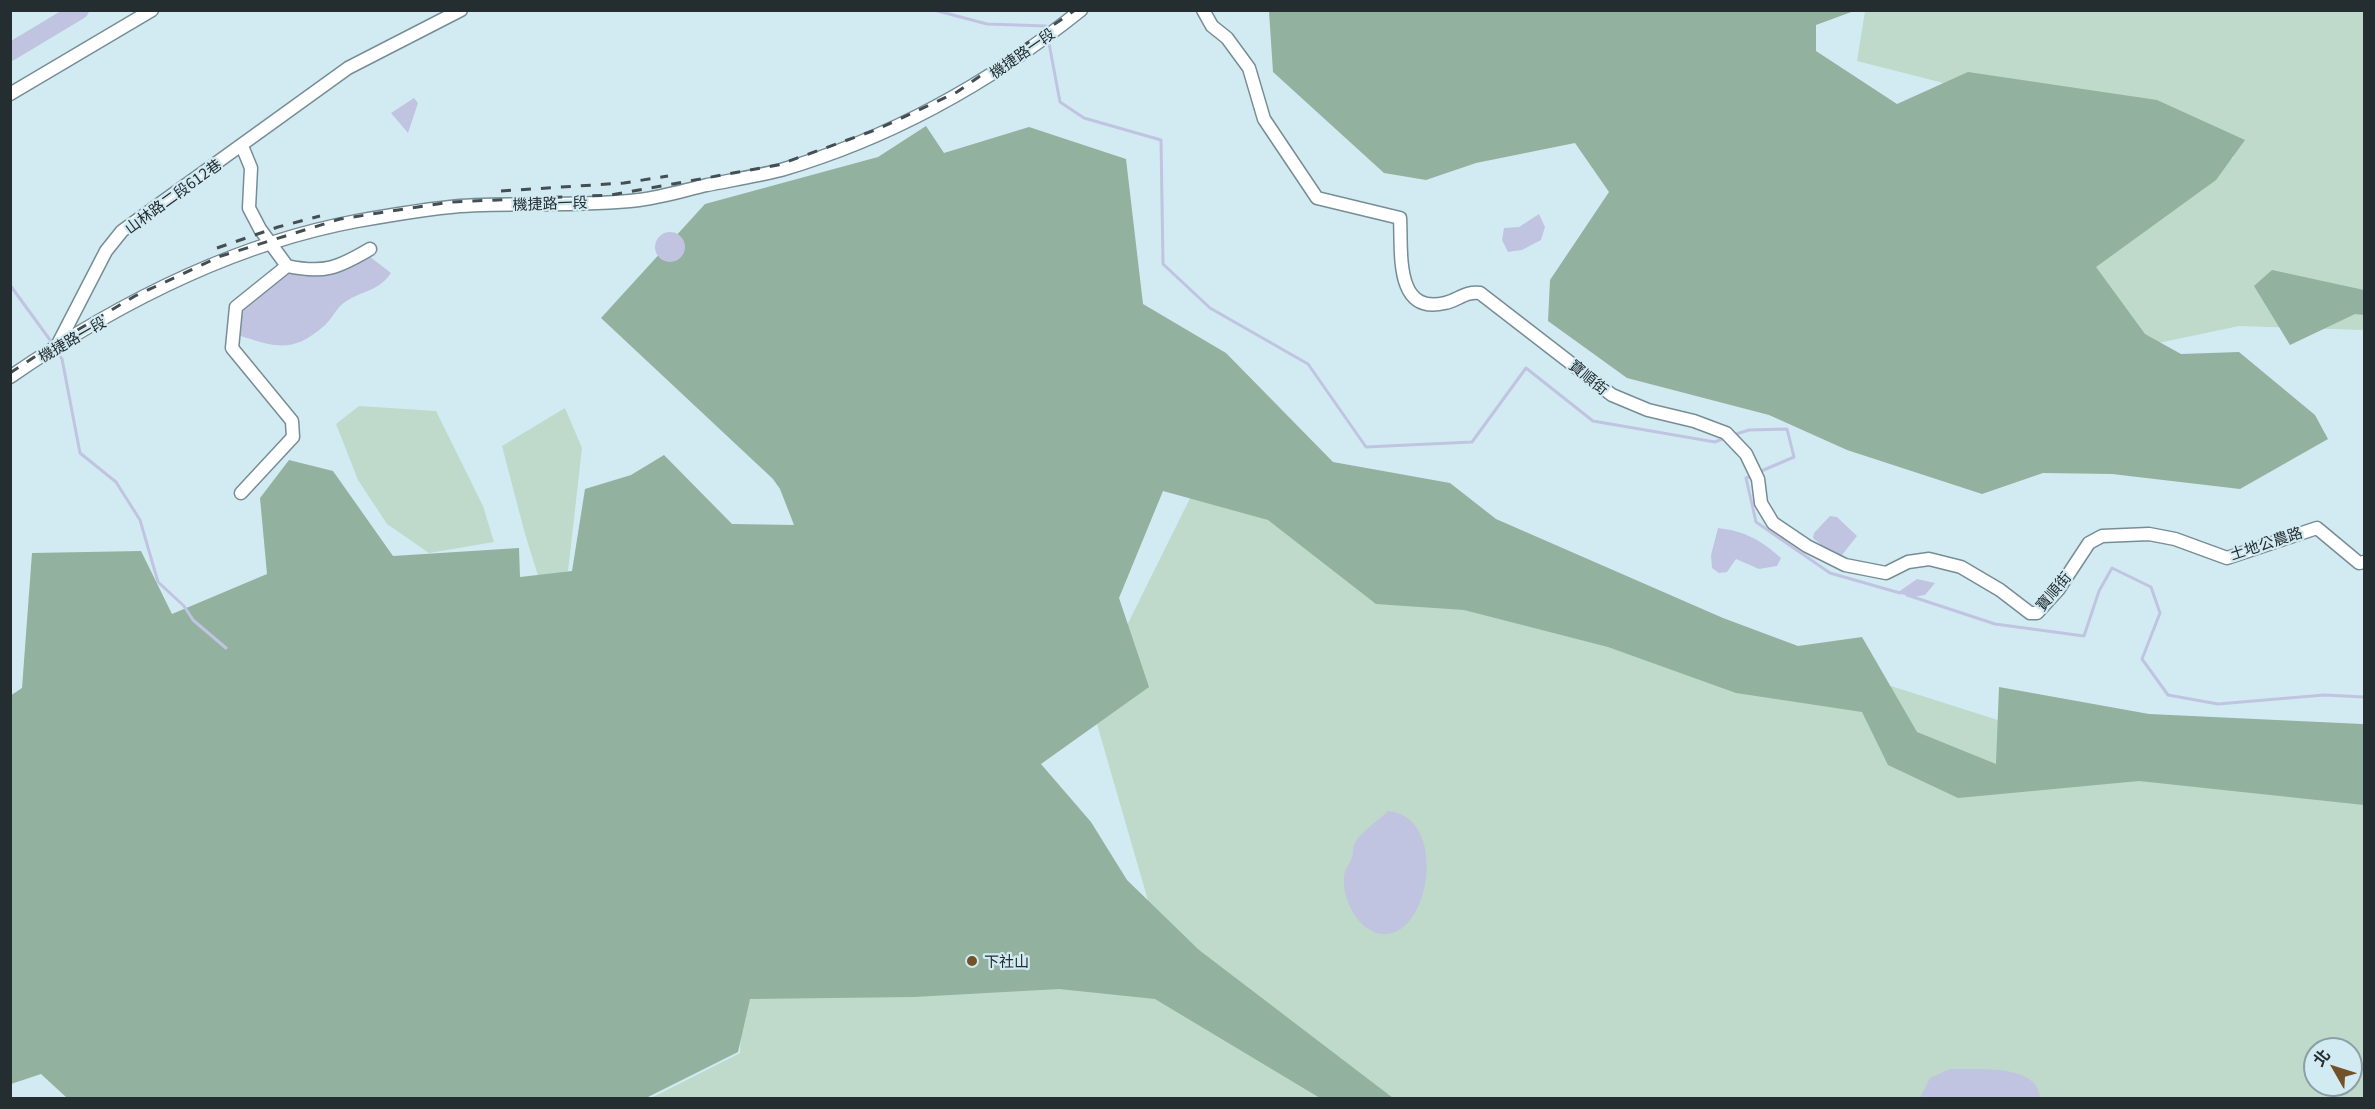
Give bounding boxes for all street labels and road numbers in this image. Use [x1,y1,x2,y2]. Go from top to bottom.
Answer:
street label: 機捷路一段 [986,24,1058,82]
street label: 山林路二段612巷 [121,155,225,237]
street label: 機捷路一段 [512,193,588,213]
street label: 機捷路一段 [35,312,109,366]
street label: 寶順街 [1566,356,1612,398]
street label: 土地公農路 [2228,523,2304,563]
street label: 寶順街 [2032,568,2074,614]

